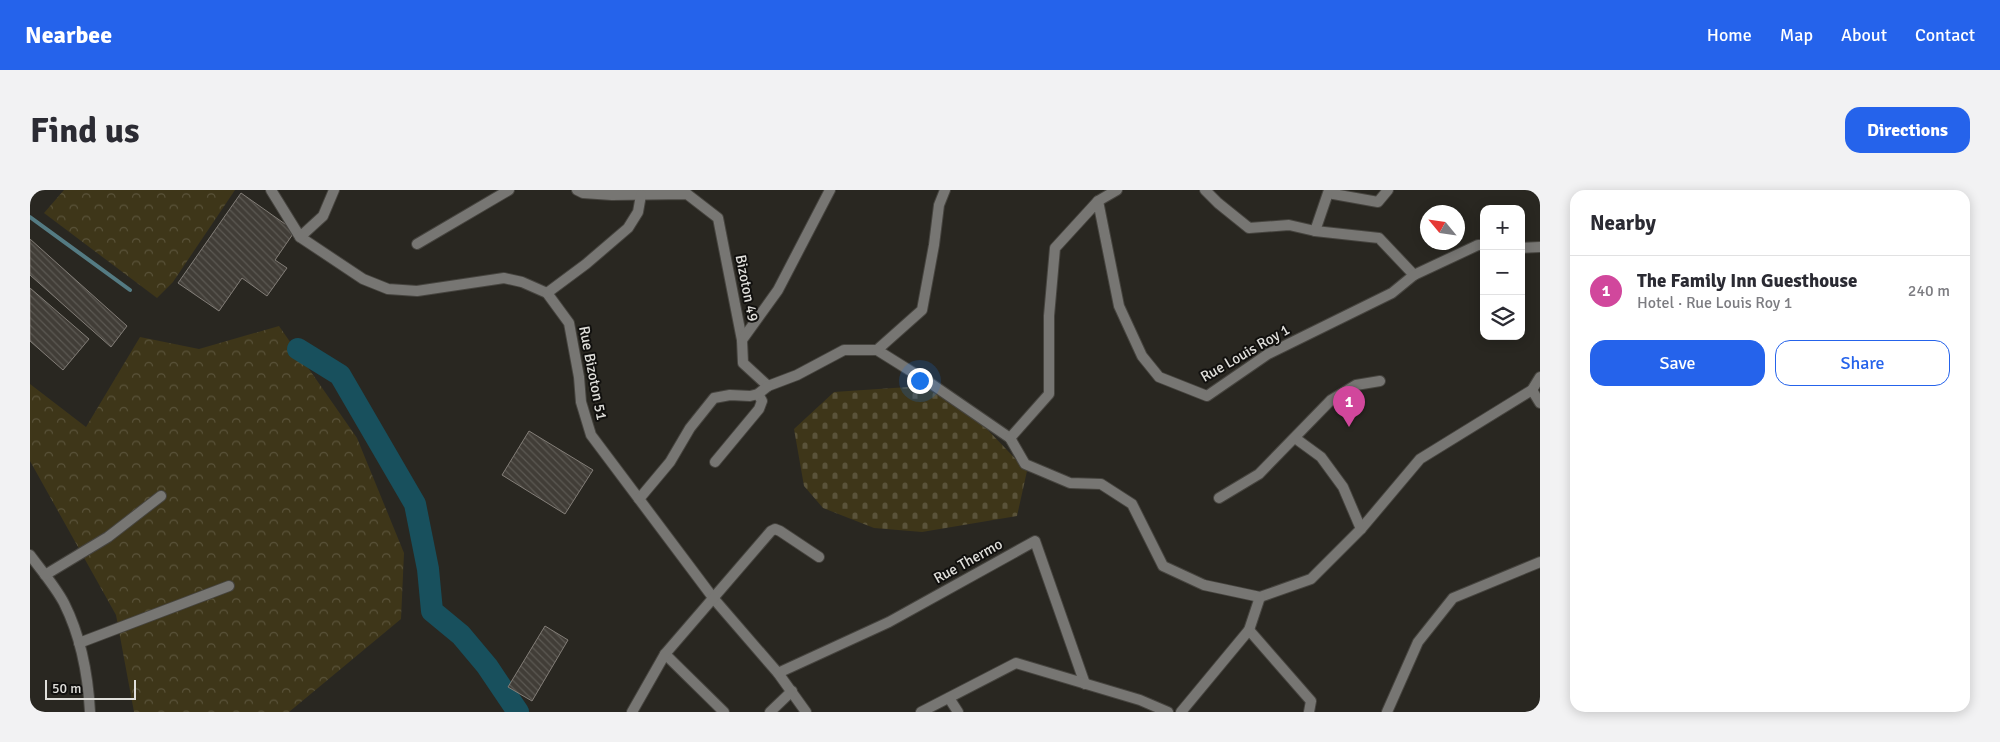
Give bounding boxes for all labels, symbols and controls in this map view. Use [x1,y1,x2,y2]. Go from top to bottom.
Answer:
text: Nearbee [25,20,112,50]
text: Home [1707,24,1752,46]
text: Map [1780,24,1813,46]
text: About [1841,24,1887,46]
text: Contact [1915,24,1975,46]
button: Directions [1845,107,1970,153]
text: Find us [30,109,140,152]
north arrow [1420,205,1465,250]
map controls [1480,205,1525,340]
button: + [1480,205,1525,250]
text: Nearby [1590,210,1656,236]
button: − [1480,250,1525,295]
street label: Bizoton 49 [732,253,762,323]
text: The Family Inn Guesthouse [1637,269,1857,293]
text: 1 [1602,281,1610,301]
text: 240 m [1908,281,1950,301]
text: Hotel · Rue Louis Roy 1 [1637,293,1792,313]
button: layers [1480,295,1525,340]
street label: Rue Louis Roy 1 [1197,320,1293,386]
street label: Rue Bizoton 51 [575,324,611,422]
button: Save [1590,340,1765,386]
button: Share [1775,340,1950,386]
your location [907,368,933,394]
pin: 1 [1333,386,1365,427]
street label: Rue Thermo [930,535,1006,587]
scale bar [45,677,136,700]
text: 50 m [52,680,81,697]

